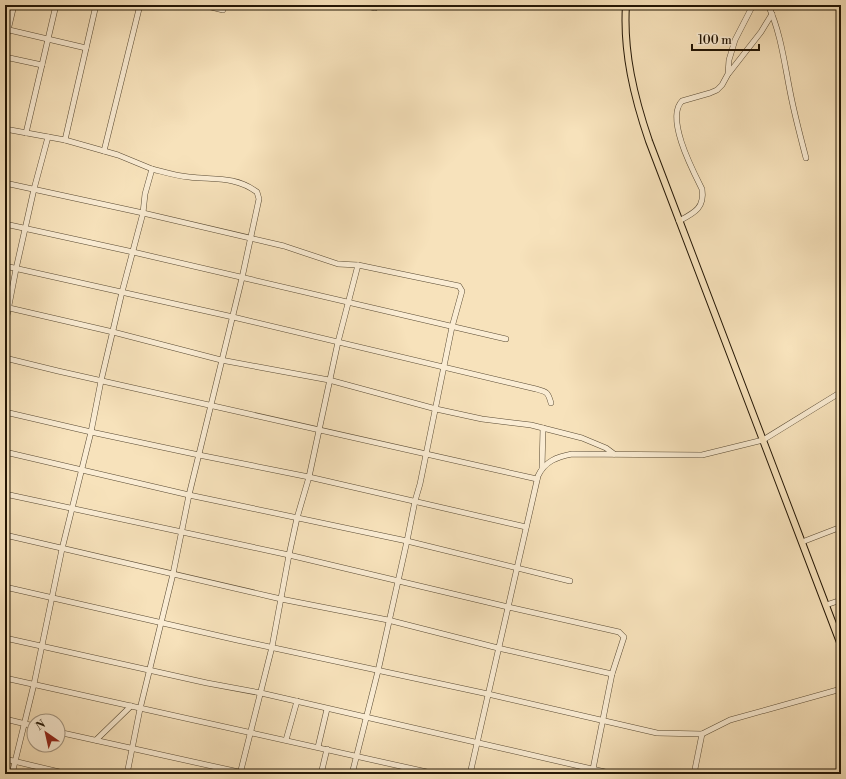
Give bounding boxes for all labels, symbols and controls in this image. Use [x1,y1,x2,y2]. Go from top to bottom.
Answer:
scale bar [692,26,759,52]
text: 100 m [698,33,732,48]
north arrow [26,713,66,753]
text: N [33,717,49,734]

